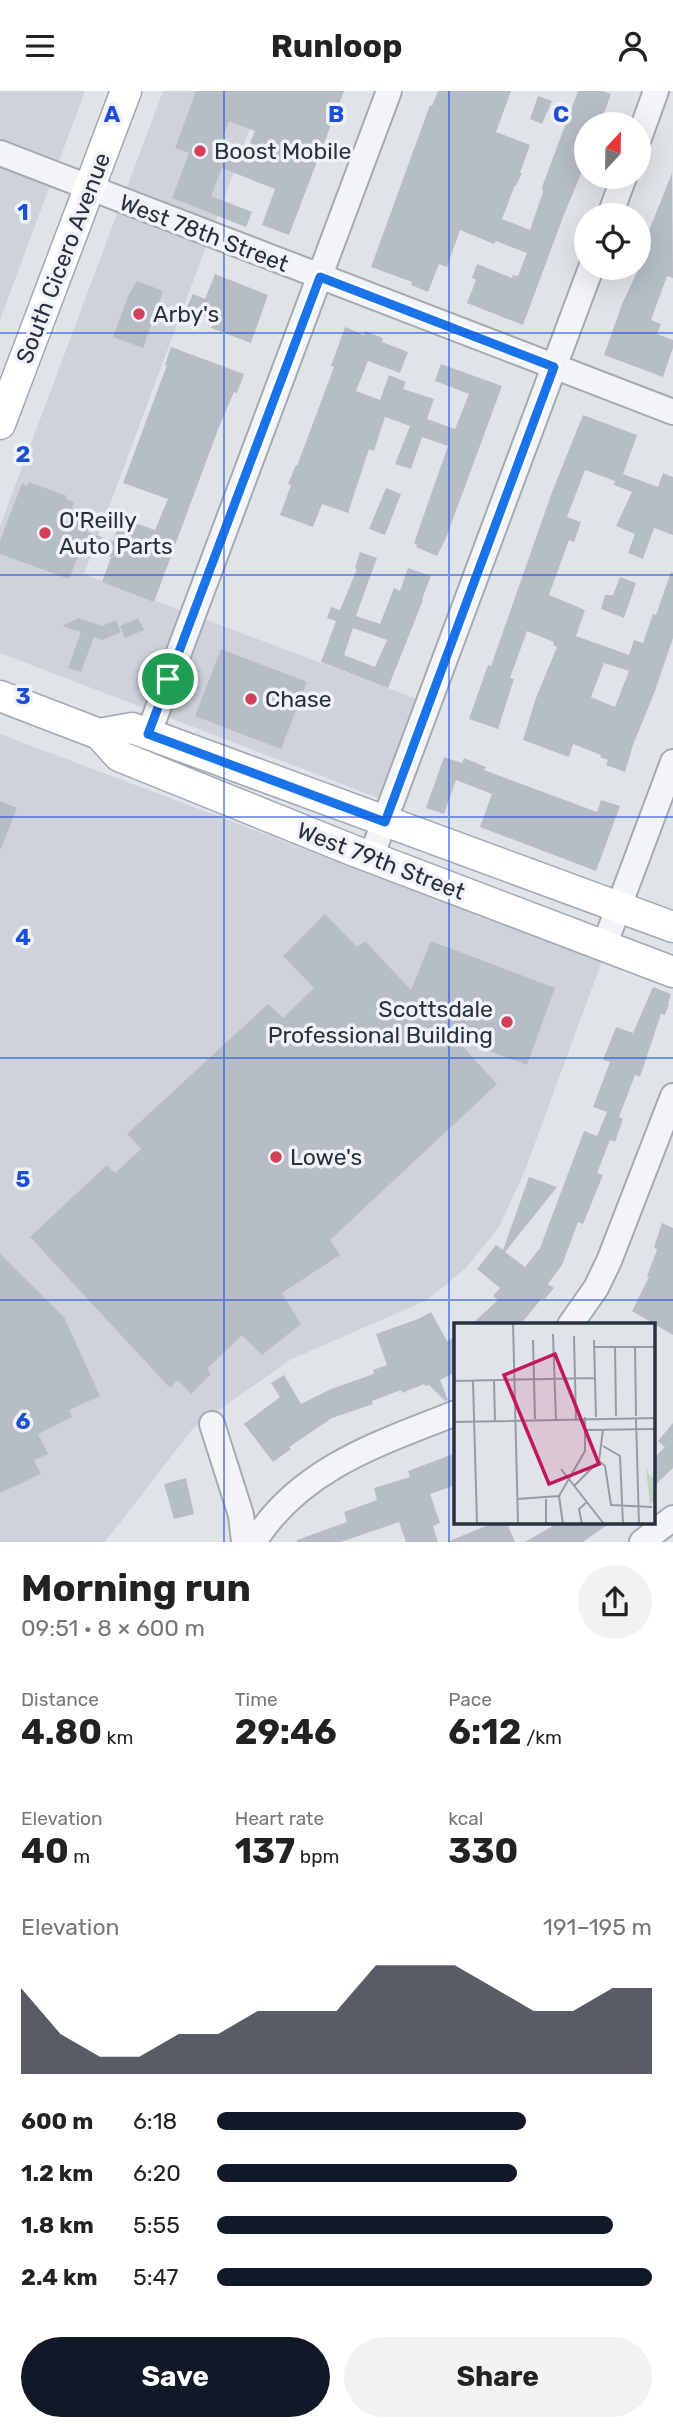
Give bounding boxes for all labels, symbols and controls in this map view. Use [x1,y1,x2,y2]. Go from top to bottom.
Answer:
icon: menu [21,27,59,65]
text: Runloop [271,27,402,65]
icon: person [614,27,652,65]
text: A [104,100,121,128]
text: B [328,100,344,128]
text: C [553,100,569,128]
north arrow [574,112,651,189]
map controls [574,112,651,280]
place label: Boost Mobile [214,137,351,165]
marker: Boost Mobile [192,143,208,159]
street label: South Cicero Avenue [10,149,116,367]
street label: West 78th Street [116,188,292,278]
text: 1 [17,198,29,226]
button: locate [574,203,651,280]
place label: Arby's [153,300,219,328]
marker: Arby's [131,306,147,322]
text: 2 [16,440,30,468]
place label: O'Reilly Auto Parts [59,506,173,560]
marker: O'Reilly Auto Parts [37,525,53,541]
pin [138,649,198,709]
icon: arrive [149,660,187,698]
text: 3 [15,682,31,710]
place label: Chase [265,685,332,713]
marker: Chase [243,691,259,707]
street label: West 79th Street [293,816,469,906]
text: 4 [15,923,31,951]
place label: Scottsdale Professional Building [268,995,493,1049]
marker: Scottsdale Professional Building [499,1014,515,1030]
place label: Lowe's [290,1143,362,1171]
marker: Lowe's [268,1149,284,1165]
text: 5 [16,1165,31,1193]
inset map [454,1323,656,1525]
text: 6 [16,1407,31,1435]
text: Morning run [21,1565,251,1611]
button: share [578,1565,652,1639]
text: 09:51 · 8 × 600 m [21,1614,205,1642]
text: Distance [21,1688,99,1711]
text: Time [235,1688,278,1711]
text: Pace [448,1688,492,1711]
text: 4.80 [21,1711,102,1753]
text: 29:46 [235,1711,337,1753]
text: 6:12 [448,1711,521,1753]
text: km [102,1726,133,1749]
text: /km [521,1726,562,1749]
text: Elevation [21,1807,102,1830]
text: Heart rate [235,1807,324,1830]
text: kcal [448,1807,483,1830]
text: 40 [21,1830,69,1872]
text: 137 [235,1830,295,1872]
text: 330 [448,1830,518,1872]
text: m [69,1845,90,1868]
text: bpm [295,1845,339,1868]
text: Elevation [21,1913,120,1941]
text: 191–195 m [543,1913,652,1941]
text: 600 m [21,2107,93,2135]
text: 6:18 [133,2107,177,2135]
text: 1.2 km [21,2159,93,2187]
text: 6:20 [133,2159,181,2187]
text: 1.8 km [21,2211,94,2239]
text: 5:55 [133,2211,180,2239]
text: 2.4 km [21,2263,97,2291]
text: 5:47 [133,2263,178,2291]
button: Save [21,2337,330,2417]
button: Share [344,2337,652,2417]

